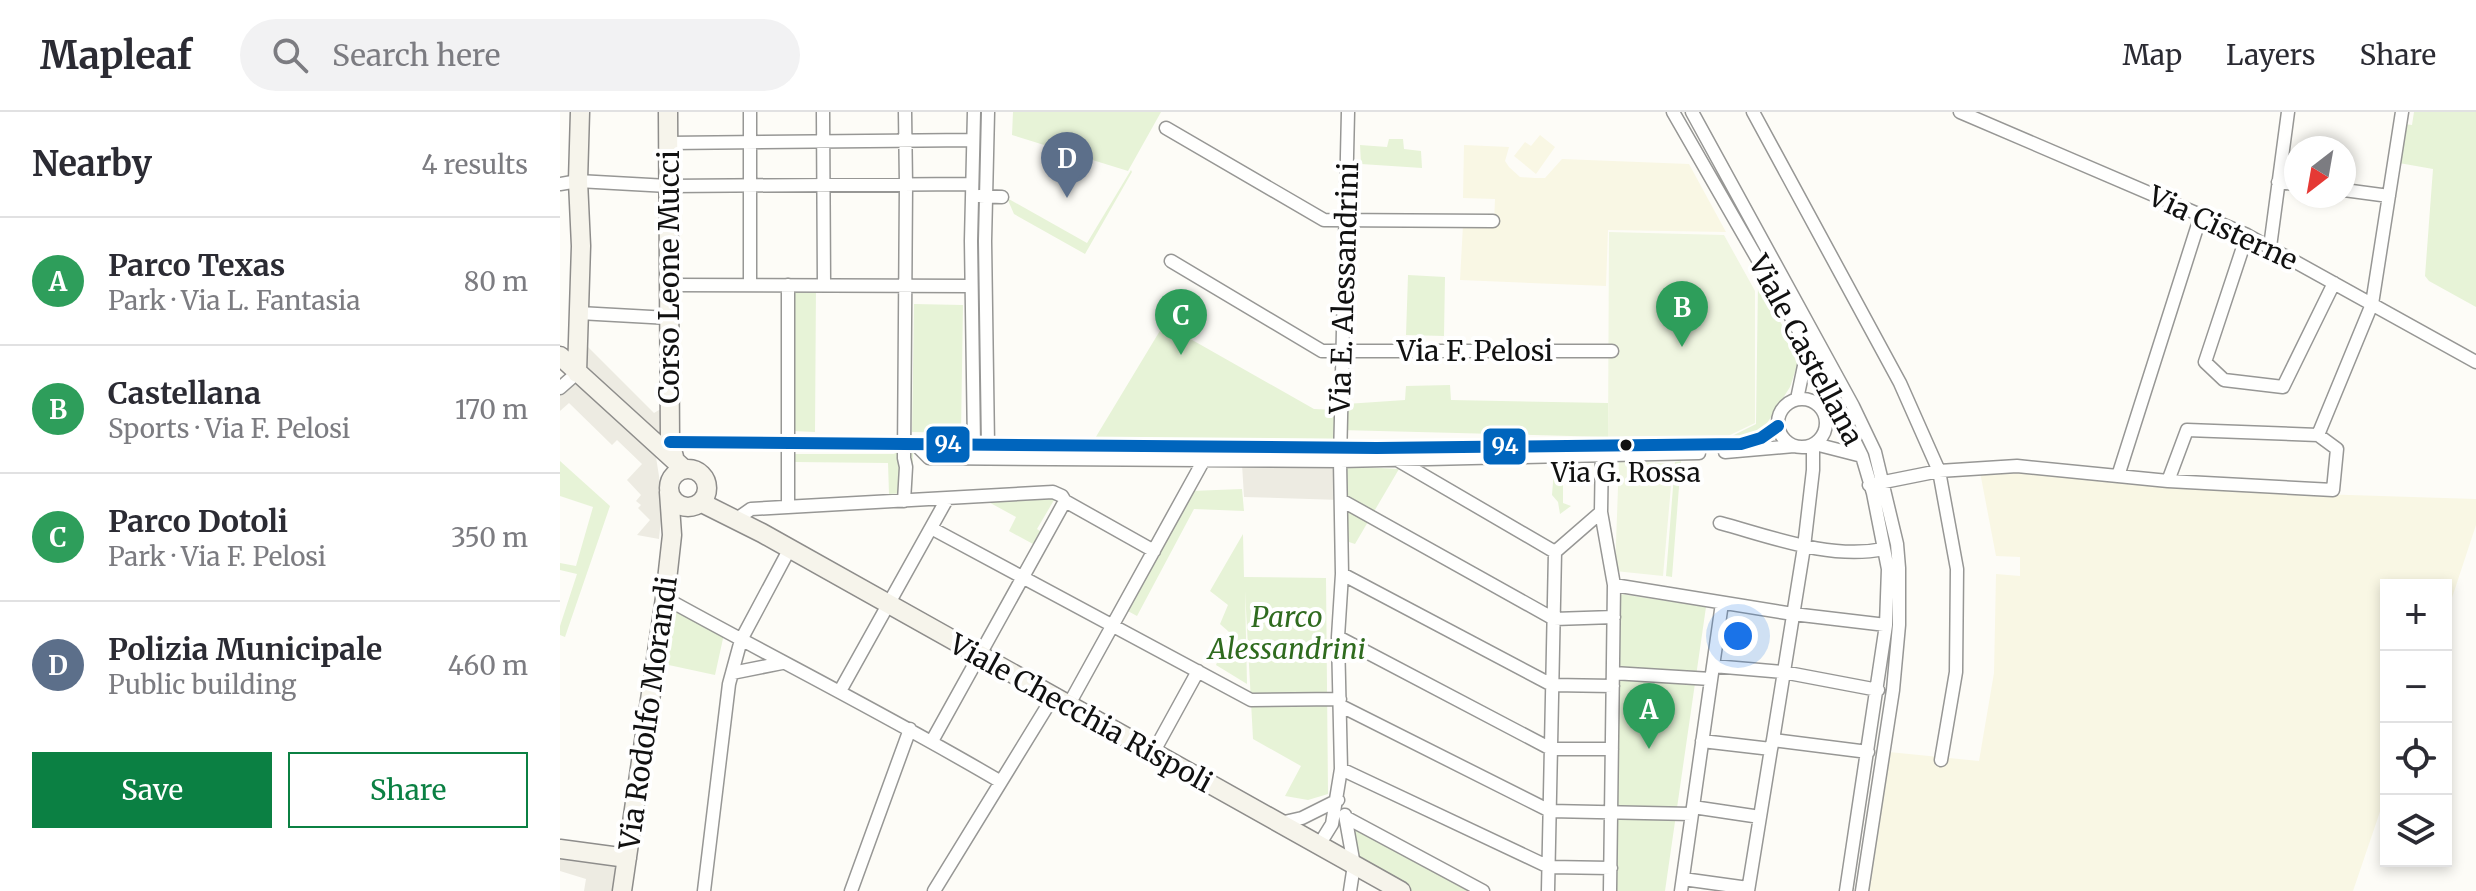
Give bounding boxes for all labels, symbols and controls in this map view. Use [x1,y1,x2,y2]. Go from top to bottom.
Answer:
search box [240,19,800,91]
text: Mapleaf [40,32,192,79]
icon: search [268,33,312,77]
text: Search here [332,36,500,74]
text: Map [2122,37,2182,73]
text: Layers [2226,37,2315,73]
text: Share [2359,37,2436,73]
pin: D [1041,132,1093,198]
north arrow [2284,136,2356,208]
text: Nearby [32,143,152,185]
text: 4 results [421,148,528,181]
street label: Corso Leone Mucci [651,150,687,404]
street label: Via E. Alessandrini [1322,161,1366,416]
street label: Via Cisterne [2142,177,2303,278]
text: Parco Texas [108,246,285,284]
street label: Viale Castellana [1740,248,1871,452]
text: A [49,265,67,298]
text: 80 m [464,265,528,298]
pin: B [1656,281,1708,347]
text: Park · Via L. Fantasia [108,284,360,317]
pin: C [1155,289,1207,355]
street label: Via F. Pelosi [1396,333,1553,369]
text: Castellana [108,374,261,412]
text: B [49,393,67,426]
text: 170 m [455,393,528,426]
text: Sports · Via F. Pelosi [108,412,350,445]
line badge: 94 [925,425,971,464]
line badge: 94 [1482,427,1527,466]
text: 94 [935,430,961,458]
text: 94 [1492,432,1518,460]
marker: Via G. Rossa [1618,437,1634,453]
place label: Via G. Rossa [1550,456,1701,489]
text: Parco Dotoli [108,502,288,540]
text: C [49,521,67,554]
text: 350 m [451,521,528,554]
text: Park · Via F. Pelosi [108,540,326,573]
street label: Via Rodolfo Morandi [611,574,685,853]
map controls [2380,579,2452,867]
button: + [2380,579,2452,651]
park label: Parco Alessandrini [1206,599,1366,667]
your location [1718,616,1758,656]
street label: Viale Checchia Rispoli [942,625,1219,800]
text: Polizia Municipale [108,630,382,668]
text: D [48,649,68,682]
text: 460 m [448,649,528,682]
button: − [2380,651,2452,723]
text: Public building [108,668,297,701]
pin: A [1623,683,1675,749]
button: locate [2380,723,2452,795]
button: Save [32,752,272,828]
button: Share [288,752,528,828]
button: layers [2380,795,2452,867]

